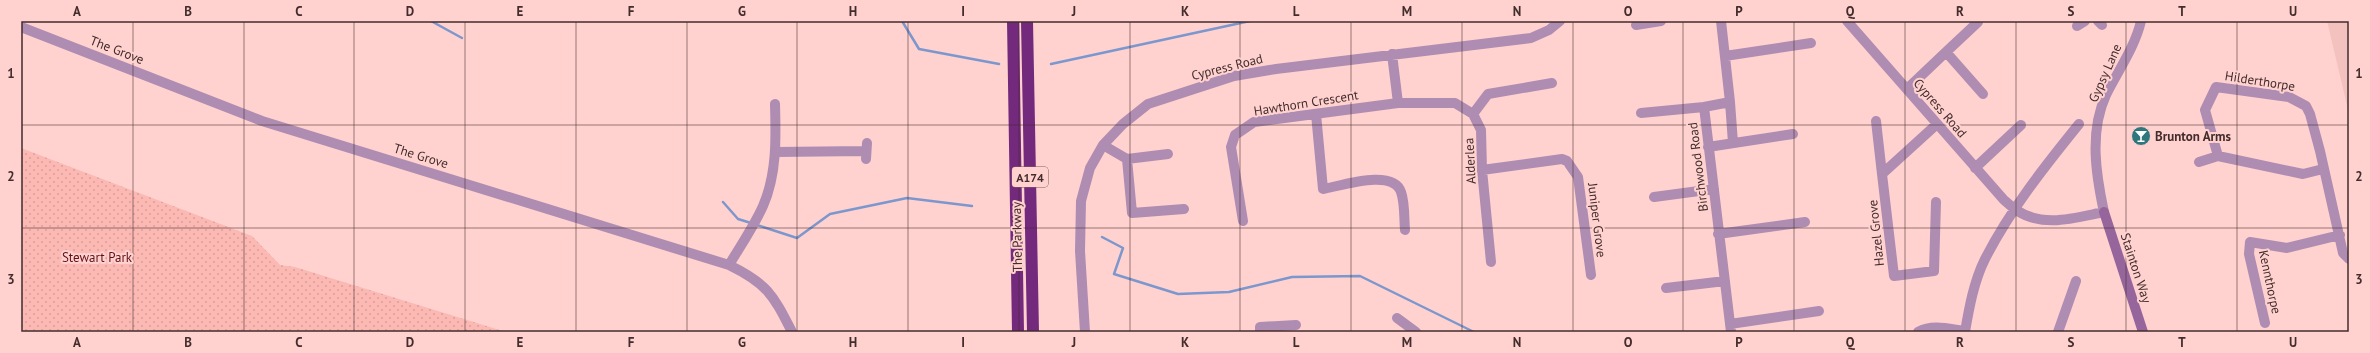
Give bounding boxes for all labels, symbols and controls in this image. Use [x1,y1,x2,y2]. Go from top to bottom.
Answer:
text: A [73,3,81,20]
text: B [184,3,192,20]
text: C [295,3,303,20]
text: D [406,3,414,20]
text: E [517,3,524,20]
text: F [628,3,635,20]
text: G [738,3,746,20]
text: H [849,3,857,20]
text: I [961,3,965,20]
text: J [1071,3,1076,20]
text: K [1181,3,1189,20]
text: L [1293,3,1300,20]
text: M [1402,3,1412,20]
text: N [1513,3,1521,20]
text: O [1624,3,1633,20]
text: P [1735,3,1743,20]
text: Q [1846,3,1856,20]
text: R [1956,3,1964,20]
text: S [2068,3,2075,20]
text: T [2178,3,2186,20]
text: U [2289,3,2297,20]
street label: The Grove [88,32,146,68]
street label: Gypsy Lane [2085,41,2125,105]
street label: Cypress Road [1190,50,1264,84]
text: 1 [7,65,15,82]
text: 1 [2355,65,2363,82]
street label: Hilderthorpe [2224,67,2296,95]
street label: Cypress Road [1910,75,1970,141]
street label: Hawthorn Crescent [1253,86,1360,120]
street label: Birchwood Road [1684,121,1712,213]
bar icon: Brunton Arms [2130,125,2152,147]
place label: Brunton Arms [2155,128,2232,145]
street label: Alderlea [1460,137,1480,185]
street label: The Grove [392,140,450,172]
road number: A174 [1012,167,1048,187]
text: 2 [7,168,15,185]
text: 2 [2355,168,2363,185]
street label: Juniper Grove [1584,181,1610,258]
street label: Hazel Grove [1864,199,1888,267]
street label: The Parkway [1008,202,1026,272]
street label: Stainton Way [2117,231,2155,305]
park label: Stewart Park [62,249,133,266]
street label: Kennthorpe [2255,249,2285,315]
text: 3 [7,271,15,288]
text: 3 [2355,271,2363,288]
text: A [73,334,81,351]
text: B [184,334,192,351]
text: C [295,334,303,351]
text: D [406,334,414,351]
text: E [517,334,524,351]
text: F [628,334,635,351]
text: G [738,334,746,351]
text: H [849,334,857,351]
text: I [961,334,965,351]
text: J [1071,334,1076,351]
text: K [1181,334,1189,351]
text: L [1293,334,1300,351]
text: M [1402,334,1412,351]
text: N [1513,334,1521,351]
text: O [1624,334,1633,351]
text: P [1735,334,1743,351]
text: Q [1846,334,1856,351]
text: R [1956,334,1964,351]
text: S [2068,334,2075,351]
text: T [2178,334,2186,351]
text: U [2289,334,2297,351]

